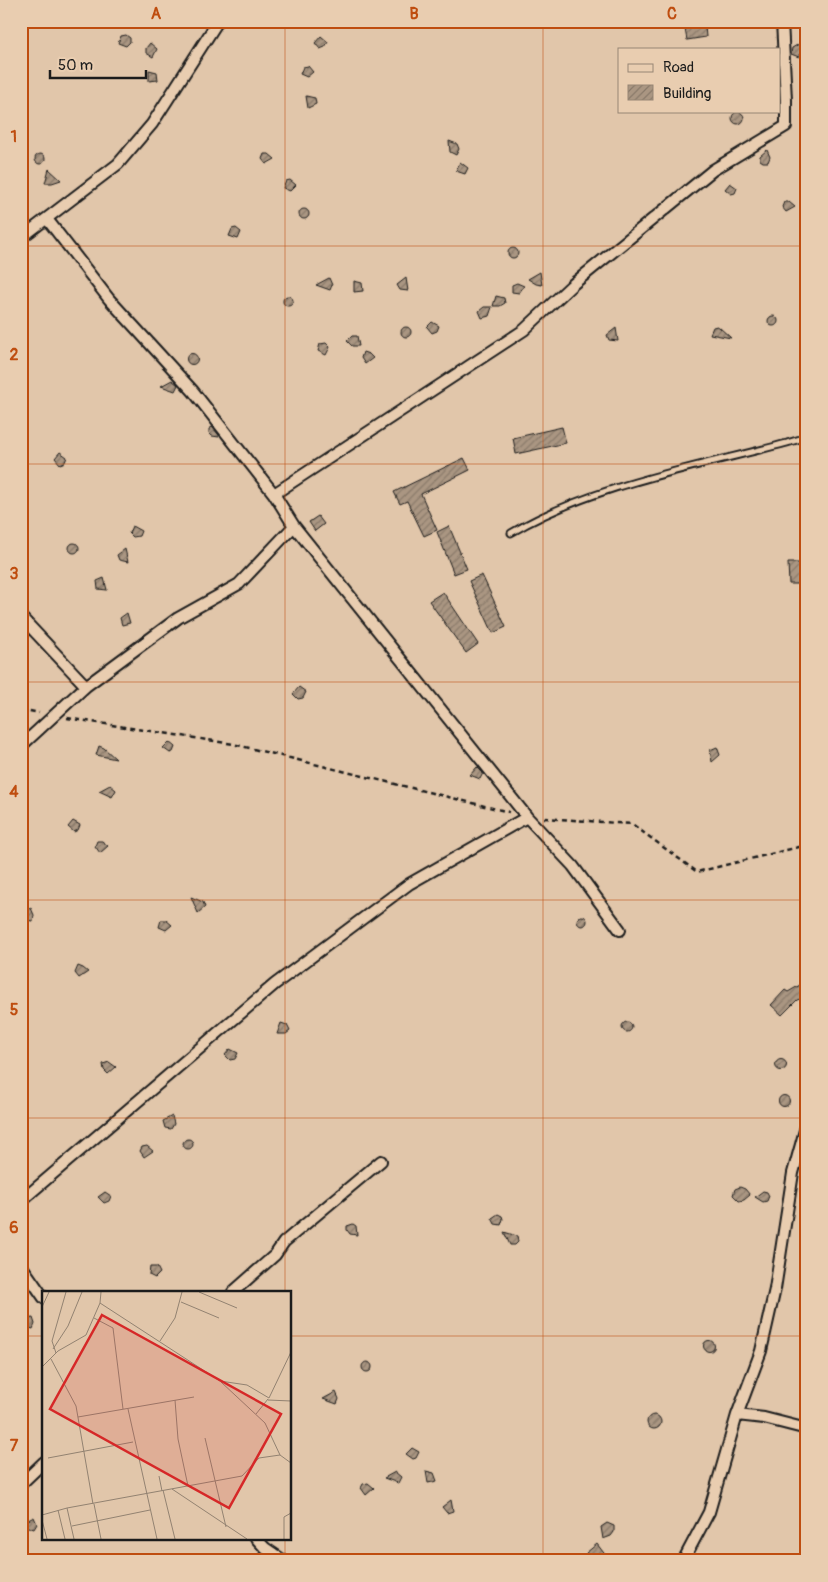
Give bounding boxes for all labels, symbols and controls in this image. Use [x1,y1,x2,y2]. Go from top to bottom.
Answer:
text: A [151,4,162,24]
text: B [409,4,419,24]
text: C [667,4,677,24]
scale bar [50,48,146,80]
legend [618,48,780,112]
text: 50 m [58,56,93,75]
text: Road [663,58,694,77]
text: Building [663,84,711,103]
text: 1 [11,127,17,147]
text: 2 [10,345,19,365]
text: 3 [10,564,19,584]
text: 4 [9,782,19,802]
text: 5 [10,1000,19,1020]
text: 6 [9,1218,19,1238]
inset map [42,1291,291,1540]
text: 7 [10,1436,19,1456]

